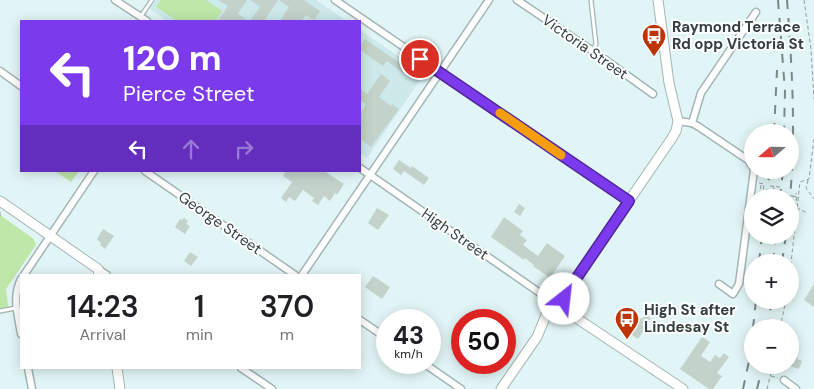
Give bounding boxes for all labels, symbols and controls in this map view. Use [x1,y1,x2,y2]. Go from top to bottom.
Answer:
street label: Victoria Street [538,10,632,84]
place label: Raymond Terrace Rd opp Victoria St [672,17,804,54]
bus stop icon: Raymond Terrace Rd opp Victoria St [641,23,667,57]
text: 120 m [123,35,222,81]
pin [399,38,441,80]
icon: left [40,40,105,105]
icon: arrive [406,45,434,73]
text: Pierce Street [123,79,255,108]
north arrow [744,124,799,179]
map controls [744,124,799,374]
icon: left [124,135,152,163]
icon: ahead [177,135,205,163]
icon: right [230,135,258,163]
street label: George Street [174,187,266,259]
button: layers [744,189,799,244]
street label: High Street [418,204,492,264]
button: + [744,254,799,309]
position arrow [537,272,589,324]
text: 14:23 [67,287,139,326]
text: 1 [194,287,204,326]
text: 370 [260,287,314,326]
place label: High St after Lindesay St [644,300,735,337]
bus stop icon: High St after Lindesay St [614,306,640,340]
speed limit sign: 50 [451,309,516,374]
text: 43 [393,319,424,352]
button: − [744,319,799,374]
text: Arrival [80,324,126,345]
text: min [186,324,213,345]
text: m [280,324,294,345]
text: km/h [394,346,423,362]

